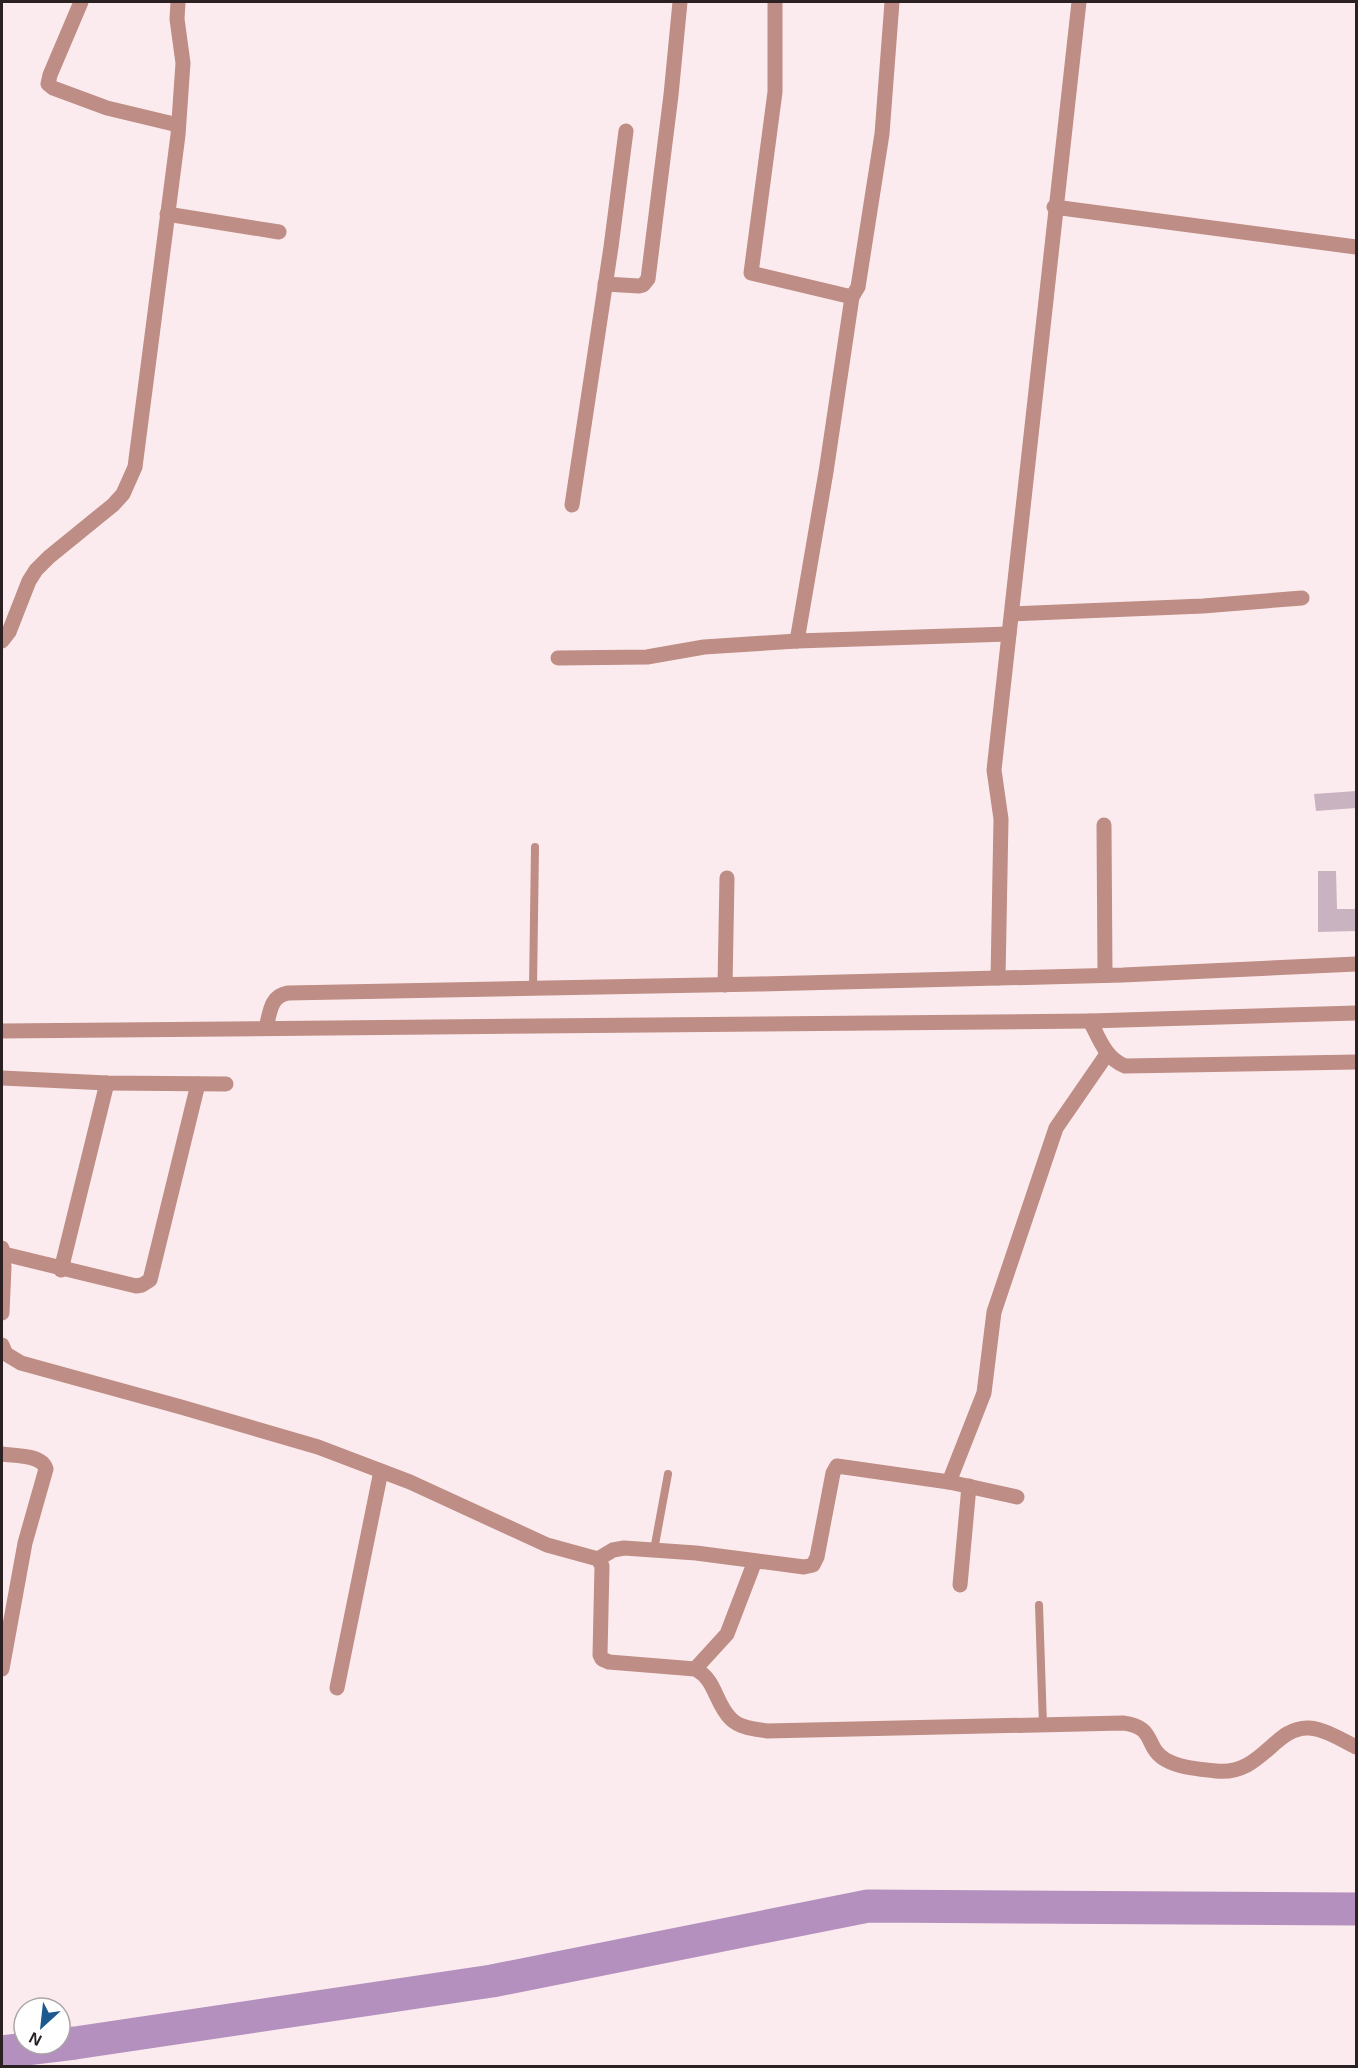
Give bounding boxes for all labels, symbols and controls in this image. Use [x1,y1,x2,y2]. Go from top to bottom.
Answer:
north arrow [12,1996,72,2056]
text: N [26,2029,44,2049]

